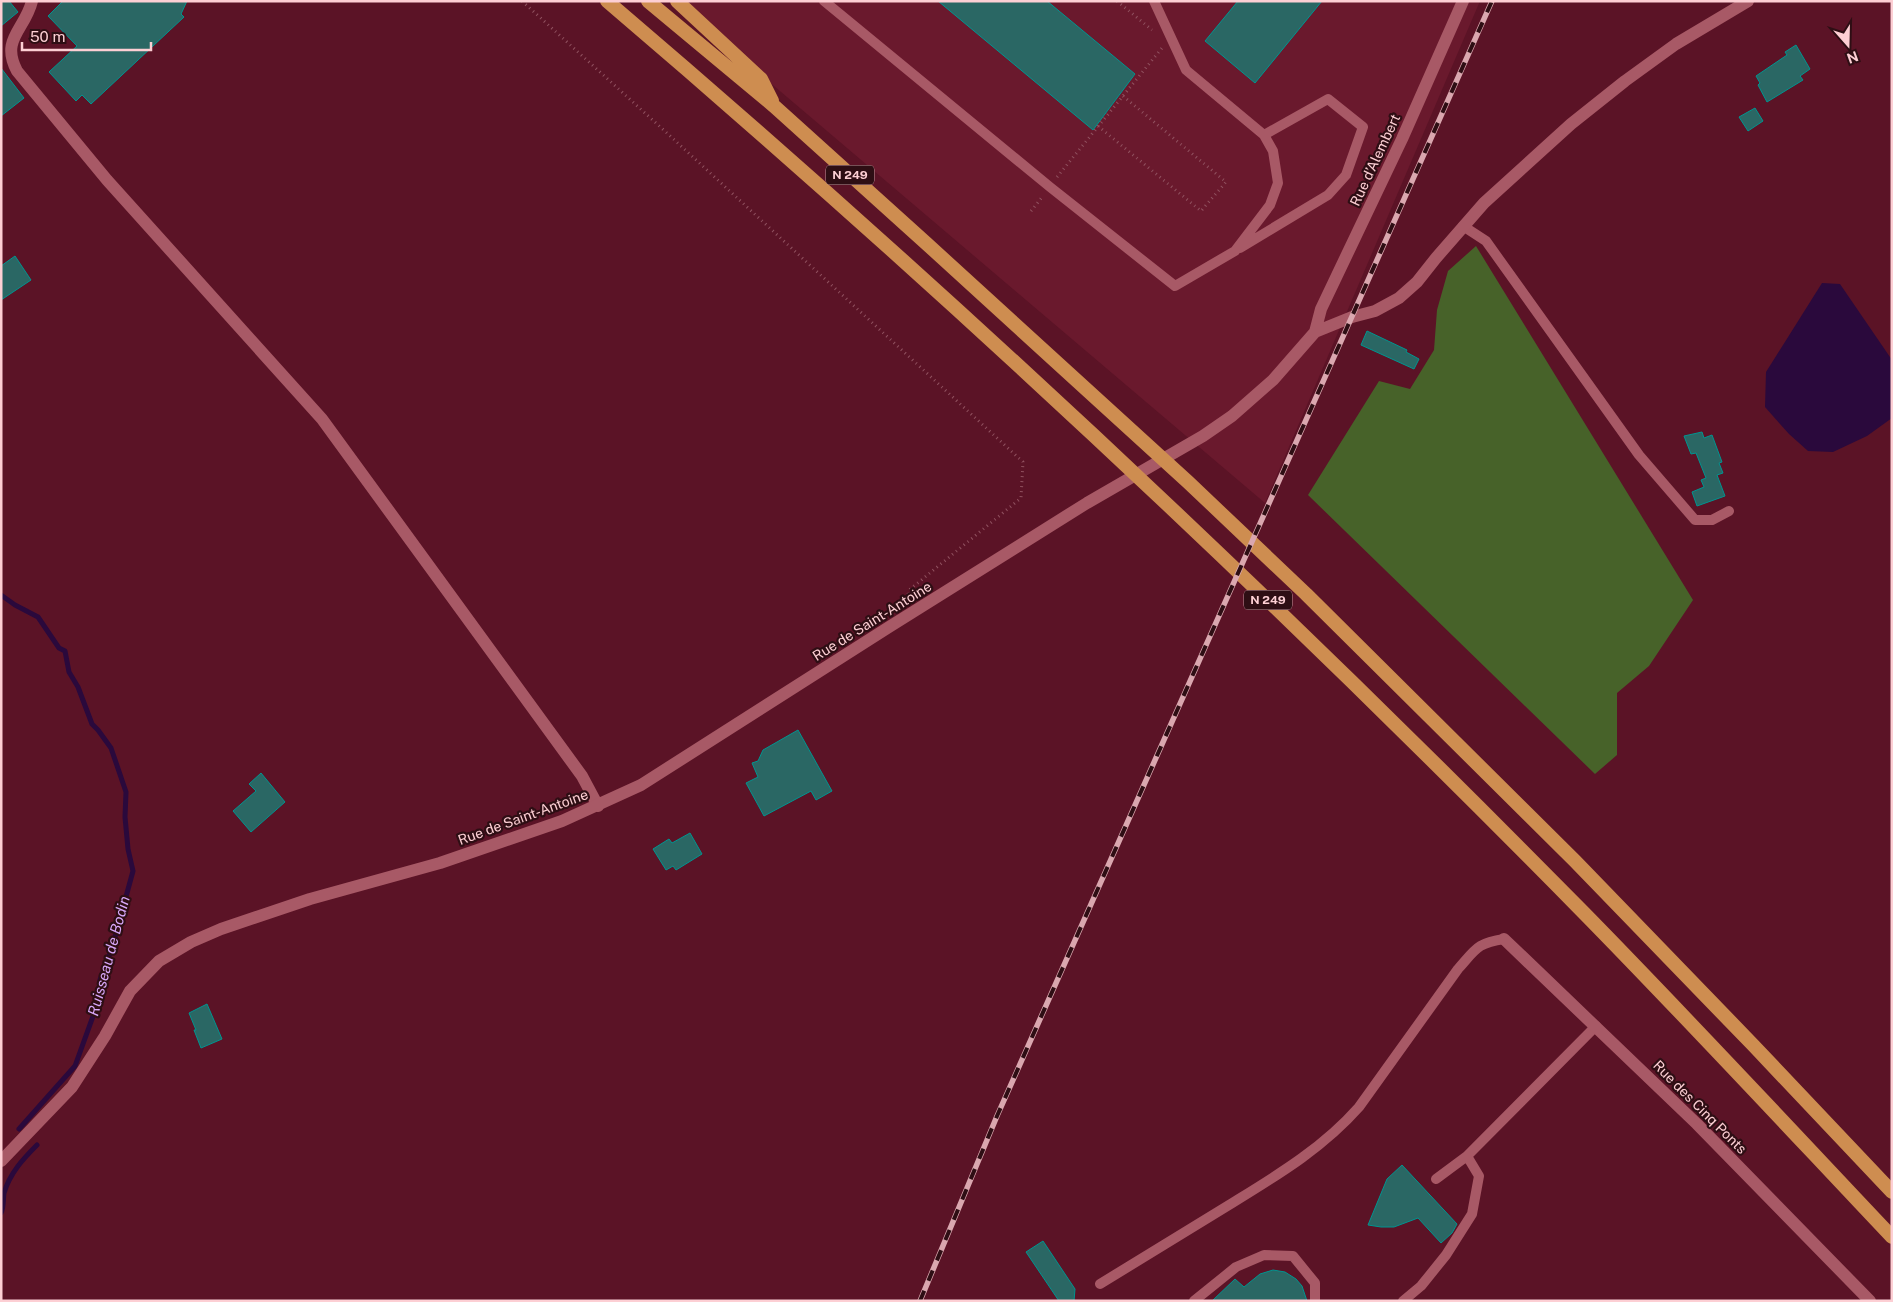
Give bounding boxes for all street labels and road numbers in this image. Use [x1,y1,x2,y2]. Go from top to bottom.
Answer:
street label: Rue d’Alembert [1347,112,1403,208]
road number: N 249 [826,166,874,184]
street label: Rue de Saint-Antoine [810,578,934,664]
road number: N 249 [1244,590,1292,610]
street label: Rue de Saint-Antoine [456,786,590,848]
street label: Rue des Cinq Ponts [1650,1057,1750,1157]

